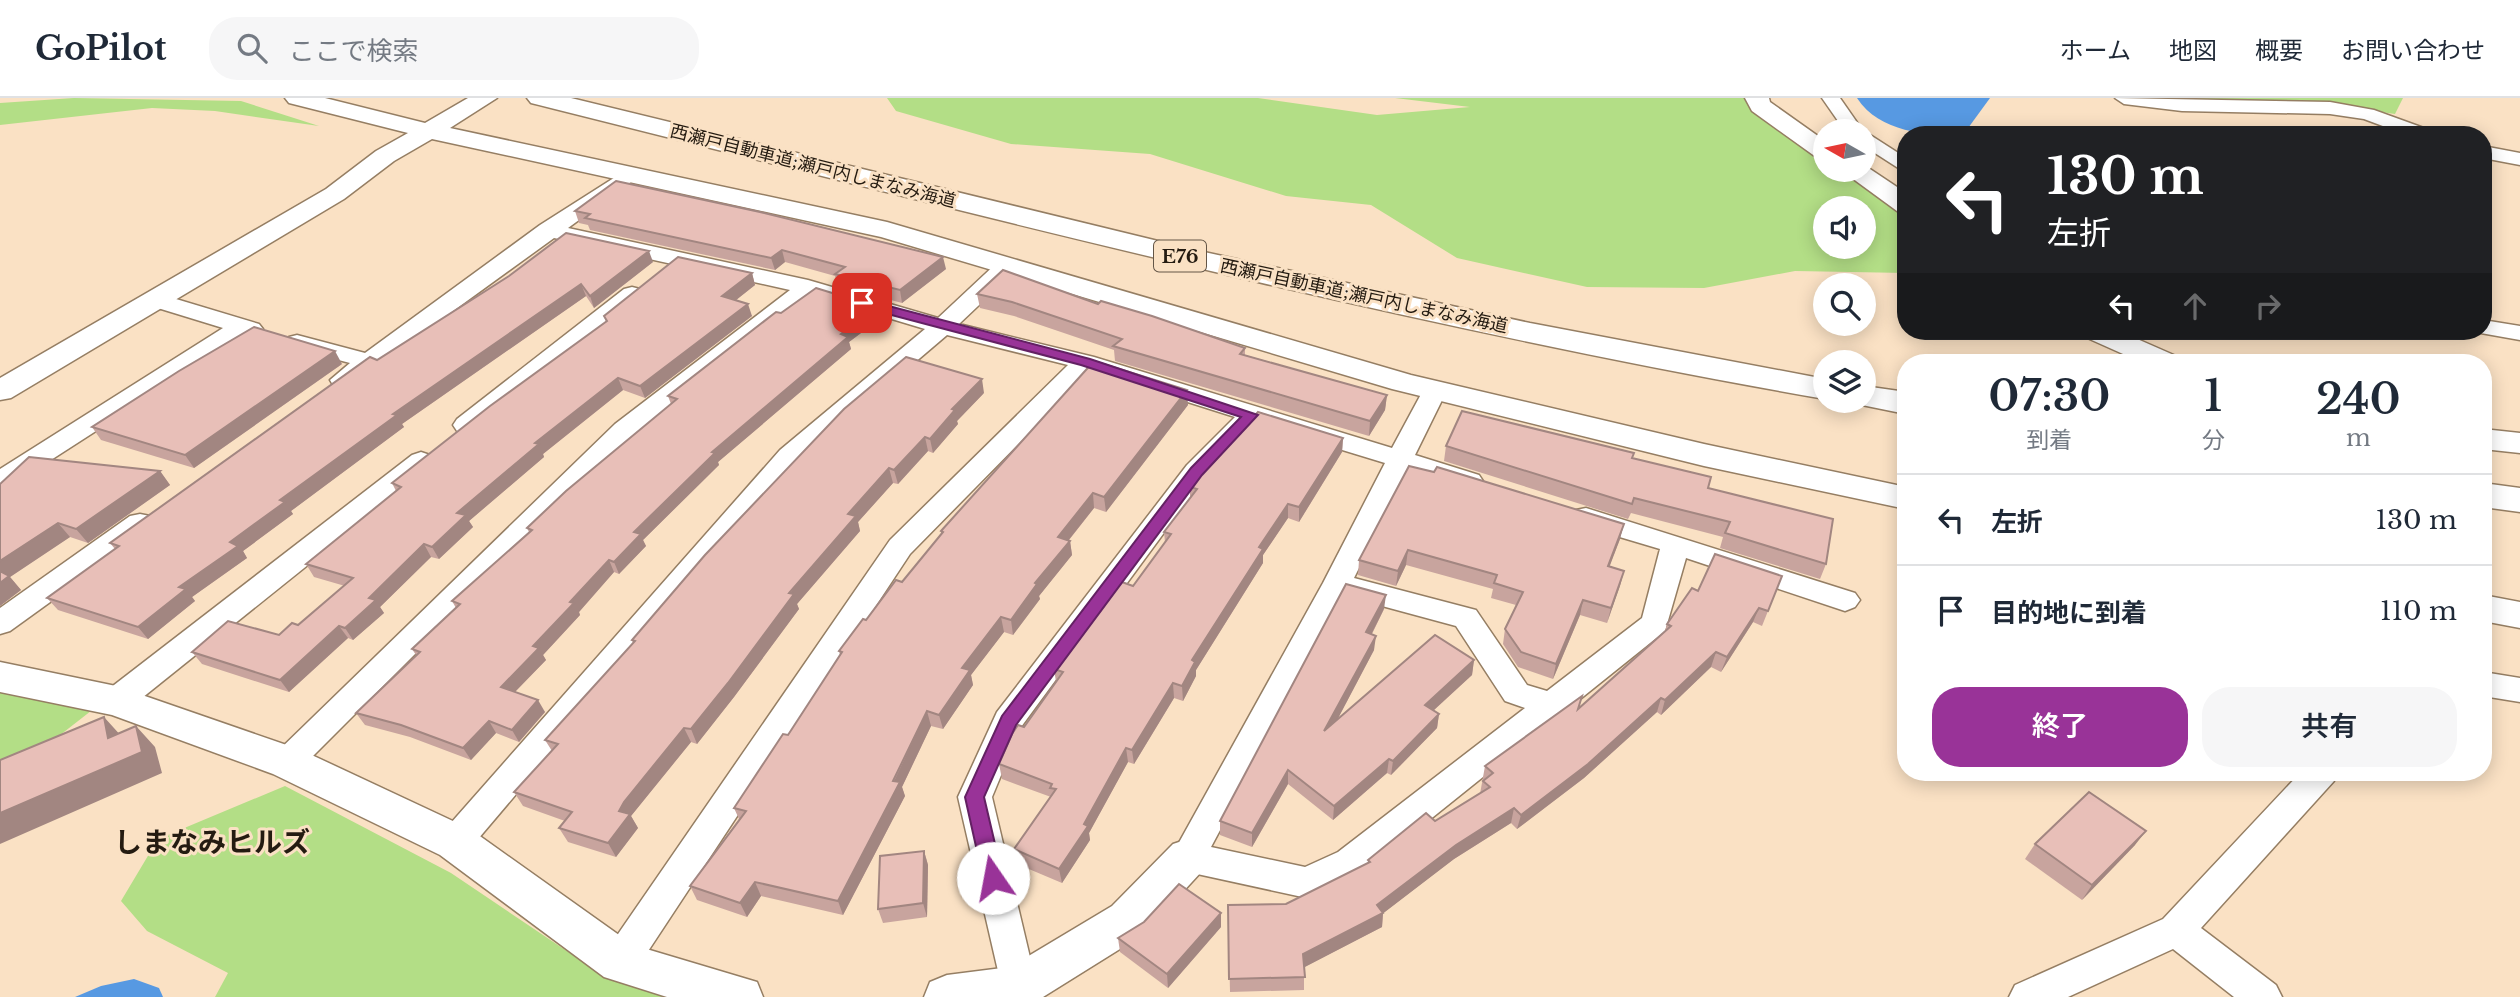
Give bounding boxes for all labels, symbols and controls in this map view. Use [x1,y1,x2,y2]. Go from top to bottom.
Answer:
search box [209,17,699,80]
text: GoPilot [35,28,167,69]
icon: search [233,29,271,67]
text: ここで検索 [289,35,419,67]
text: ホーム [2060,36,2131,65]
text: 地図 [2169,36,2217,65]
text: 概要 [2255,36,2303,65]
text: お問い合わせ [2341,36,2485,65]
north arrow [1813,119,1876,182]
map controls [1813,119,1876,413]
street label: 西瀬戸自動車道;瀬戸内しまなみ海道 [668,120,958,212]
text: 130 m [2047,146,2204,207]
icon: left [1932,154,2023,245]
button: sound [1813,196,1876,259]
text: 左折 [2047,213,2111,253]
road number: E76 [1154,240,1206,272]
street label: 西瀬戸自動車道;瀬戸内しまなみ海道 [1218,255,1510,337]
pin [832,273,892,333]
button: search [1813,273,1876,336]
icon: arrive [843,284,881,322]
icon: left [2103,287,2141,325]
icon: ahead [2176,287,2214,325]
icon: right [2249,287,2287,325]
button: layers [1813,350,1876,413]
text: 07:30 [1988,370,2110,422]
text: 1 [2204,370,2222,422]
text: 240 [2316,373,2401,425]
text: m [2346,424,2371,452]
text: 到着 [2026,426,2072,454]
text: 分 [2202,426,2225,454]
icon: left [1932,501,1970,539]
text: 130 m [2375,504,2457,536]
text: 左折 [1991,506,2043,538]
icon: arrive [1932,592,1970,630]
text: 110 m [2380,595,2457,627]
text: 目的地に到着 [1991,597,2147,629]
button: 終了 [1932,687,2188,767]
button: 共有 [2202,687,2457,767]
district label: しまなみヒルズ [114,825,310,860]
position arrow [956,841,1030,915]

